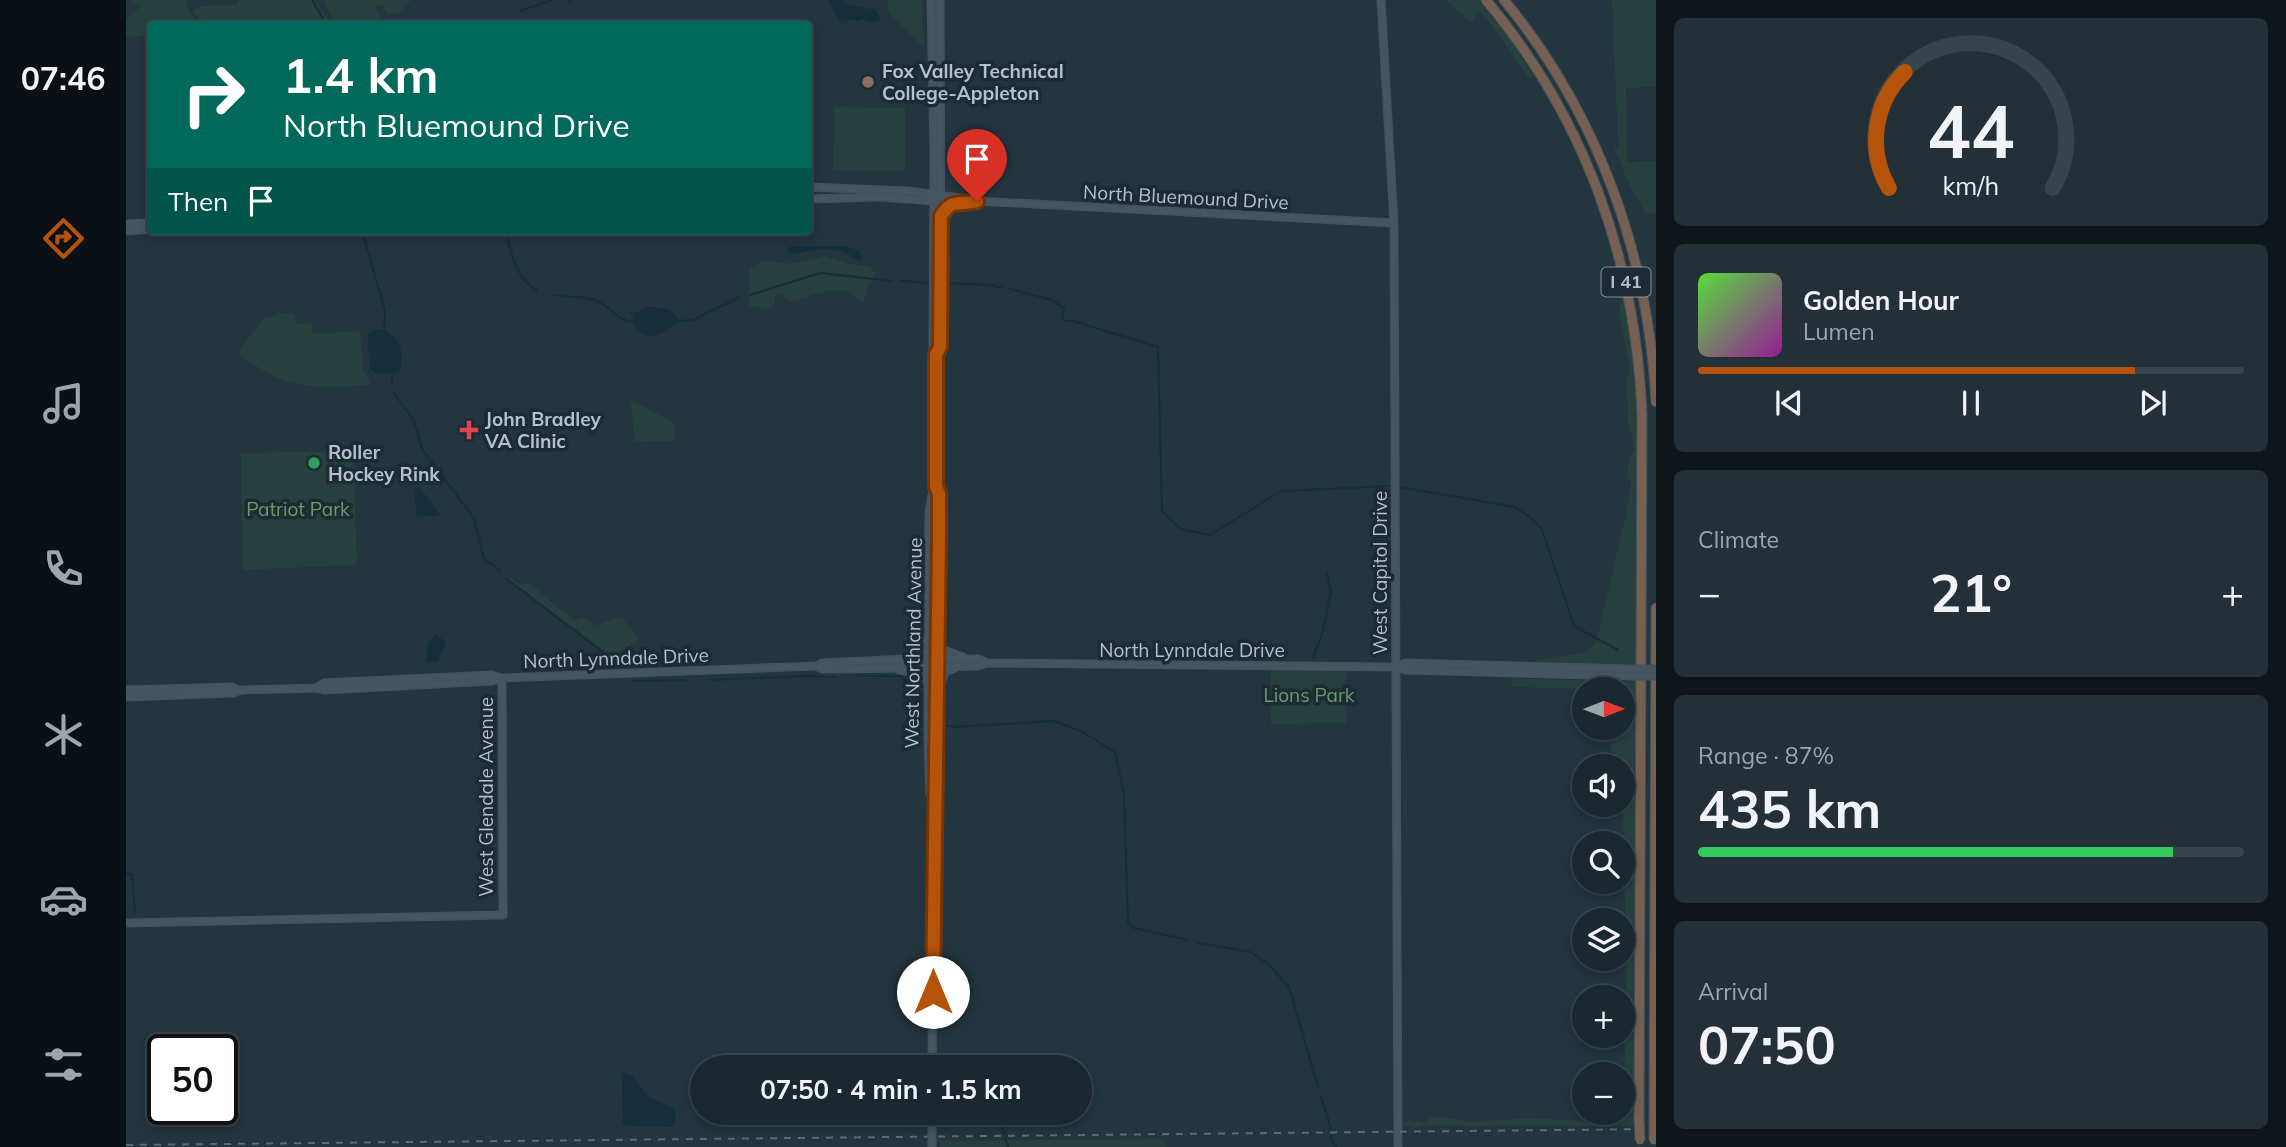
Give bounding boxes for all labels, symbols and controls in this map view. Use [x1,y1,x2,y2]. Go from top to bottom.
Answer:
text: 1.4 km [283,44,438,105]
icon: right [168,49,259,140]
text: 07:46 [21,58,105,98]
place label: Fox Valley Technical College-Appleton [882,59,1064,105]
marker: Fox Valley Technical College-Appleton [860,74,876,90]
text: 44 [1927,85,2015,176]
text: North Bluemound Drive [283,105,630,145]
pin [947,129,1007,201]
icon: arrive [958,140,996,178]
text: km/h [1943,170,1999,201]
street label: North Bluemound Drive [1083,180,1289,214]
icon: arrive [242,182,280,220]
text: Then [168,185,228,218]
icon: directions [39,214,88,263]
road number: I 41 [1602,268,1650,296]
text: Golden Hour [1803,284,1959,317]
text: Lumen [1803,317,1875,346]
icon: music [39,379,88,428]
icon: previous [1770,384,1808,422]
icon: pause [1952,384,1990,422]
icon: next [2134,384,2172,422]
place label: John Bradley VA Clinic [484,407,602,453]
marker: John Bradley VA Clinic [459,420,479,440]
place label: Roller Hockey Rink [328,440,440,486]
marker: Roller Hockey Rink [306,455,322,471]
street label: West Capitol Drive [1368,491,1392,655]
park label: Patriot Park [246,497,350,521]
text: Climate [1698,525,1779,554]
street label: West Northland Avenue [899,537,927,749]
icon: phone [39,544,88,593]
text: 21° [1930,560,2012,625]
text: − [1698,569,1721,617]
text: + [2221,569,2244,617]
street label: North Lynndale Drive [1099,638,1285,662]
street label: North Lynndale Drive [523,643,709,673]
north arrow [1572,677,1634,740]
map controls [1572,677,1635,1125]
park label: Lions Park [1263,683,1355,707]
street label: West Glendale Avenue [474,697,498,897]
icon: climate [39,710,88,759]
text: Range · 87% [1698,741,1834,770]
button: sound [1572,754,1635,817]
text: 435 km [1698,776,1881,841]
button: search [1572,831,1635,894]
icon: car [39,875,88,924]
button: layers [1572,908,1635,971]
position arrow [896,955,970,1029]
text: Arrival [1698,977,1768,1006]
button: + [1572,985,1635,1048]
text: 07:50 [1698,1012,1836,1077]
speed limit sign: 50 [147,1034,238,1125]
icon: filters [39,1040,88,1089]
button: − [1572,1062,1635,1125]
text: 07:50 · 4 min · 1.5 km [760,1073,1022,1106]

